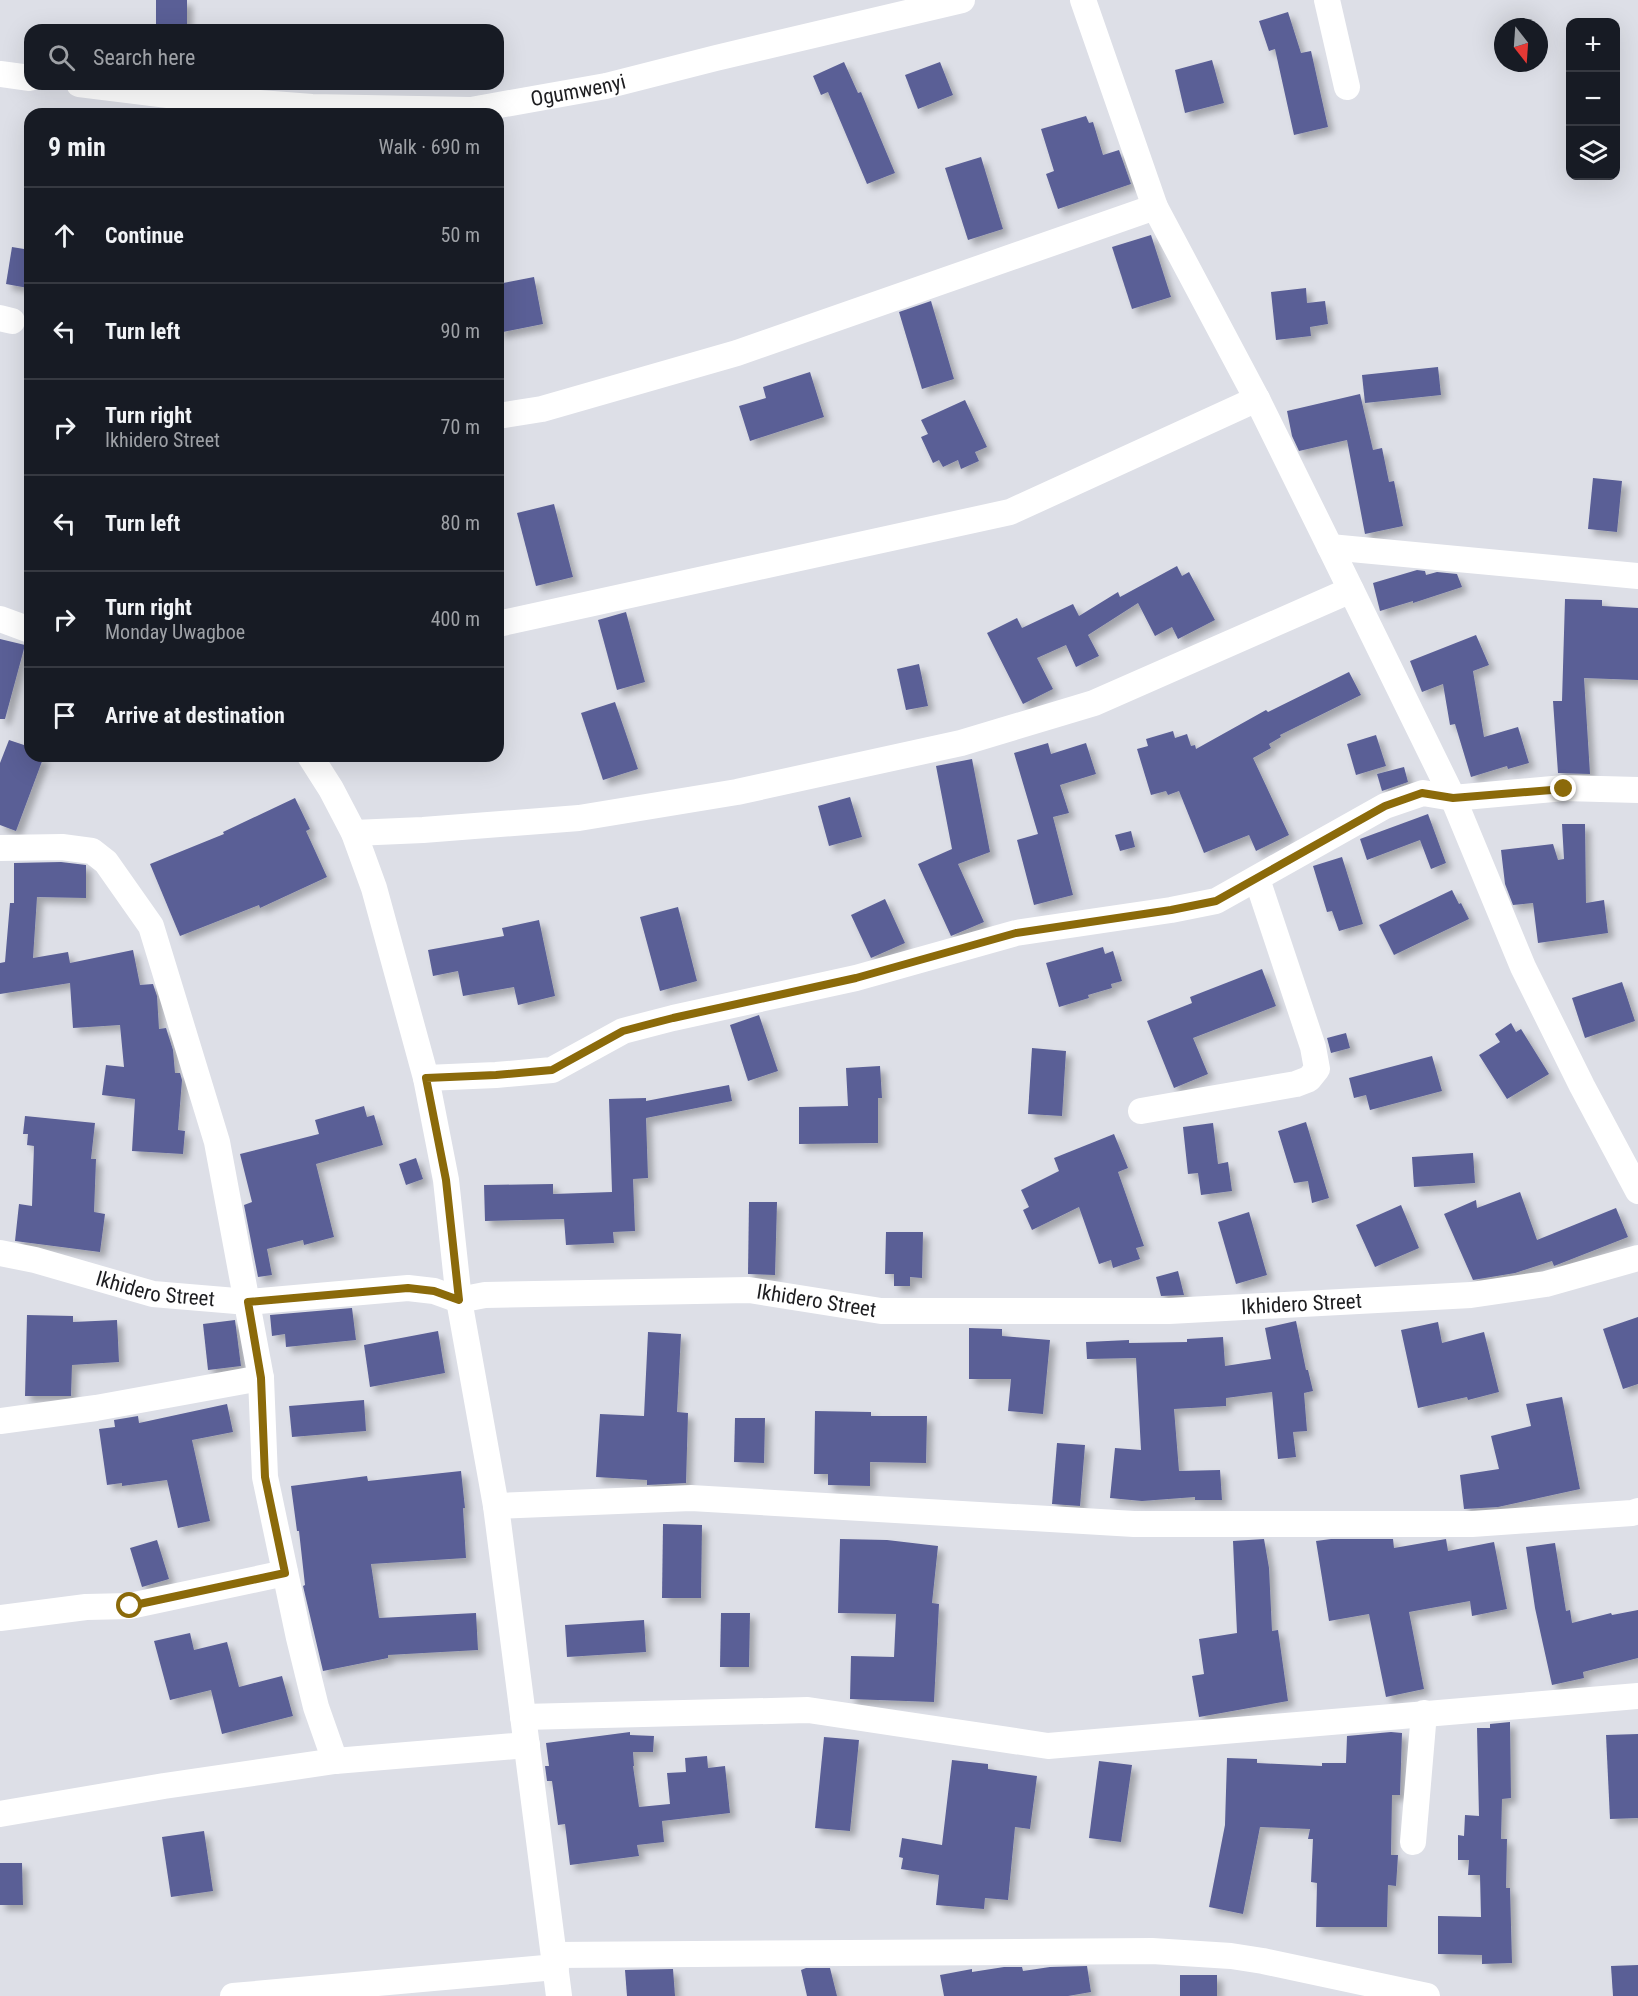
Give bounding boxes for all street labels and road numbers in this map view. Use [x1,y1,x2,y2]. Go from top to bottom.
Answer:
street label: Ogumwenyi [529,69,628,111]
street label: Ikhidero Street [93,1266,216,1311]
street label: Ikhidero Street [755,1279,878,1322]
street label: Ikhidero Street [1241,1289,1362,1319]

